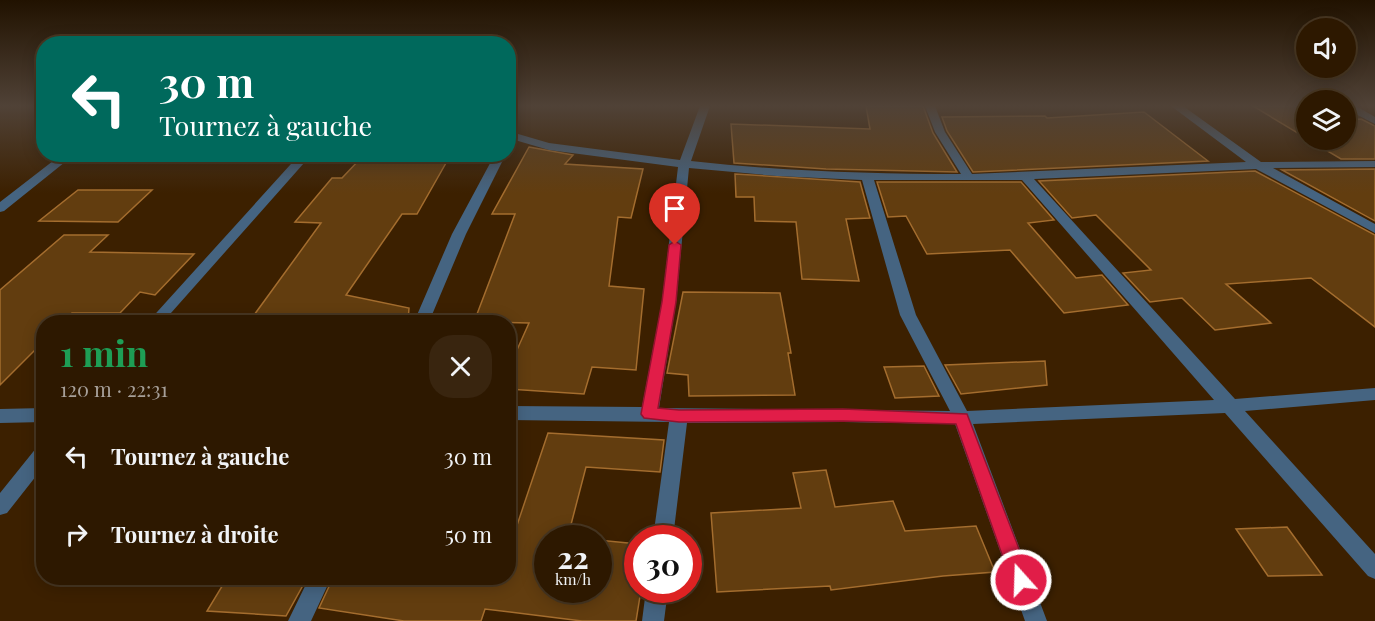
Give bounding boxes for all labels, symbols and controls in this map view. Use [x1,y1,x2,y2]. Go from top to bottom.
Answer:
map controls [1296,18,1356,150]
button: sound [1296,18,1356,78]
text: 30 m [159,53,254,109]
icon: left [60,60,138,138]
button: layers [1296,90,1356,150]
text: Tournez à gauche [159,107,372,143]
pin [649,183,700,245]
icon: arrive [658,192,691,225]
text: 1 min [60,328,148,376]
button: close [429,335,492,398]
text: 120 m · 22:31 [60,375,168,402]
icon: left [60,440,93,473]
text: Tournez à gauche [111,441,289,471]
text: 30 m [444,441,492,471]
icon: right [60,518,93,551]
text: Tournez à droite [111,519,279,549]
text: 50 m [445,519,492,549]
speed limit sign: 30 [624,525,702,603]
text: 22 [557,537,589,577]
position arrow [989,548,1053,612]
text: km/h [555,569,591,589]

